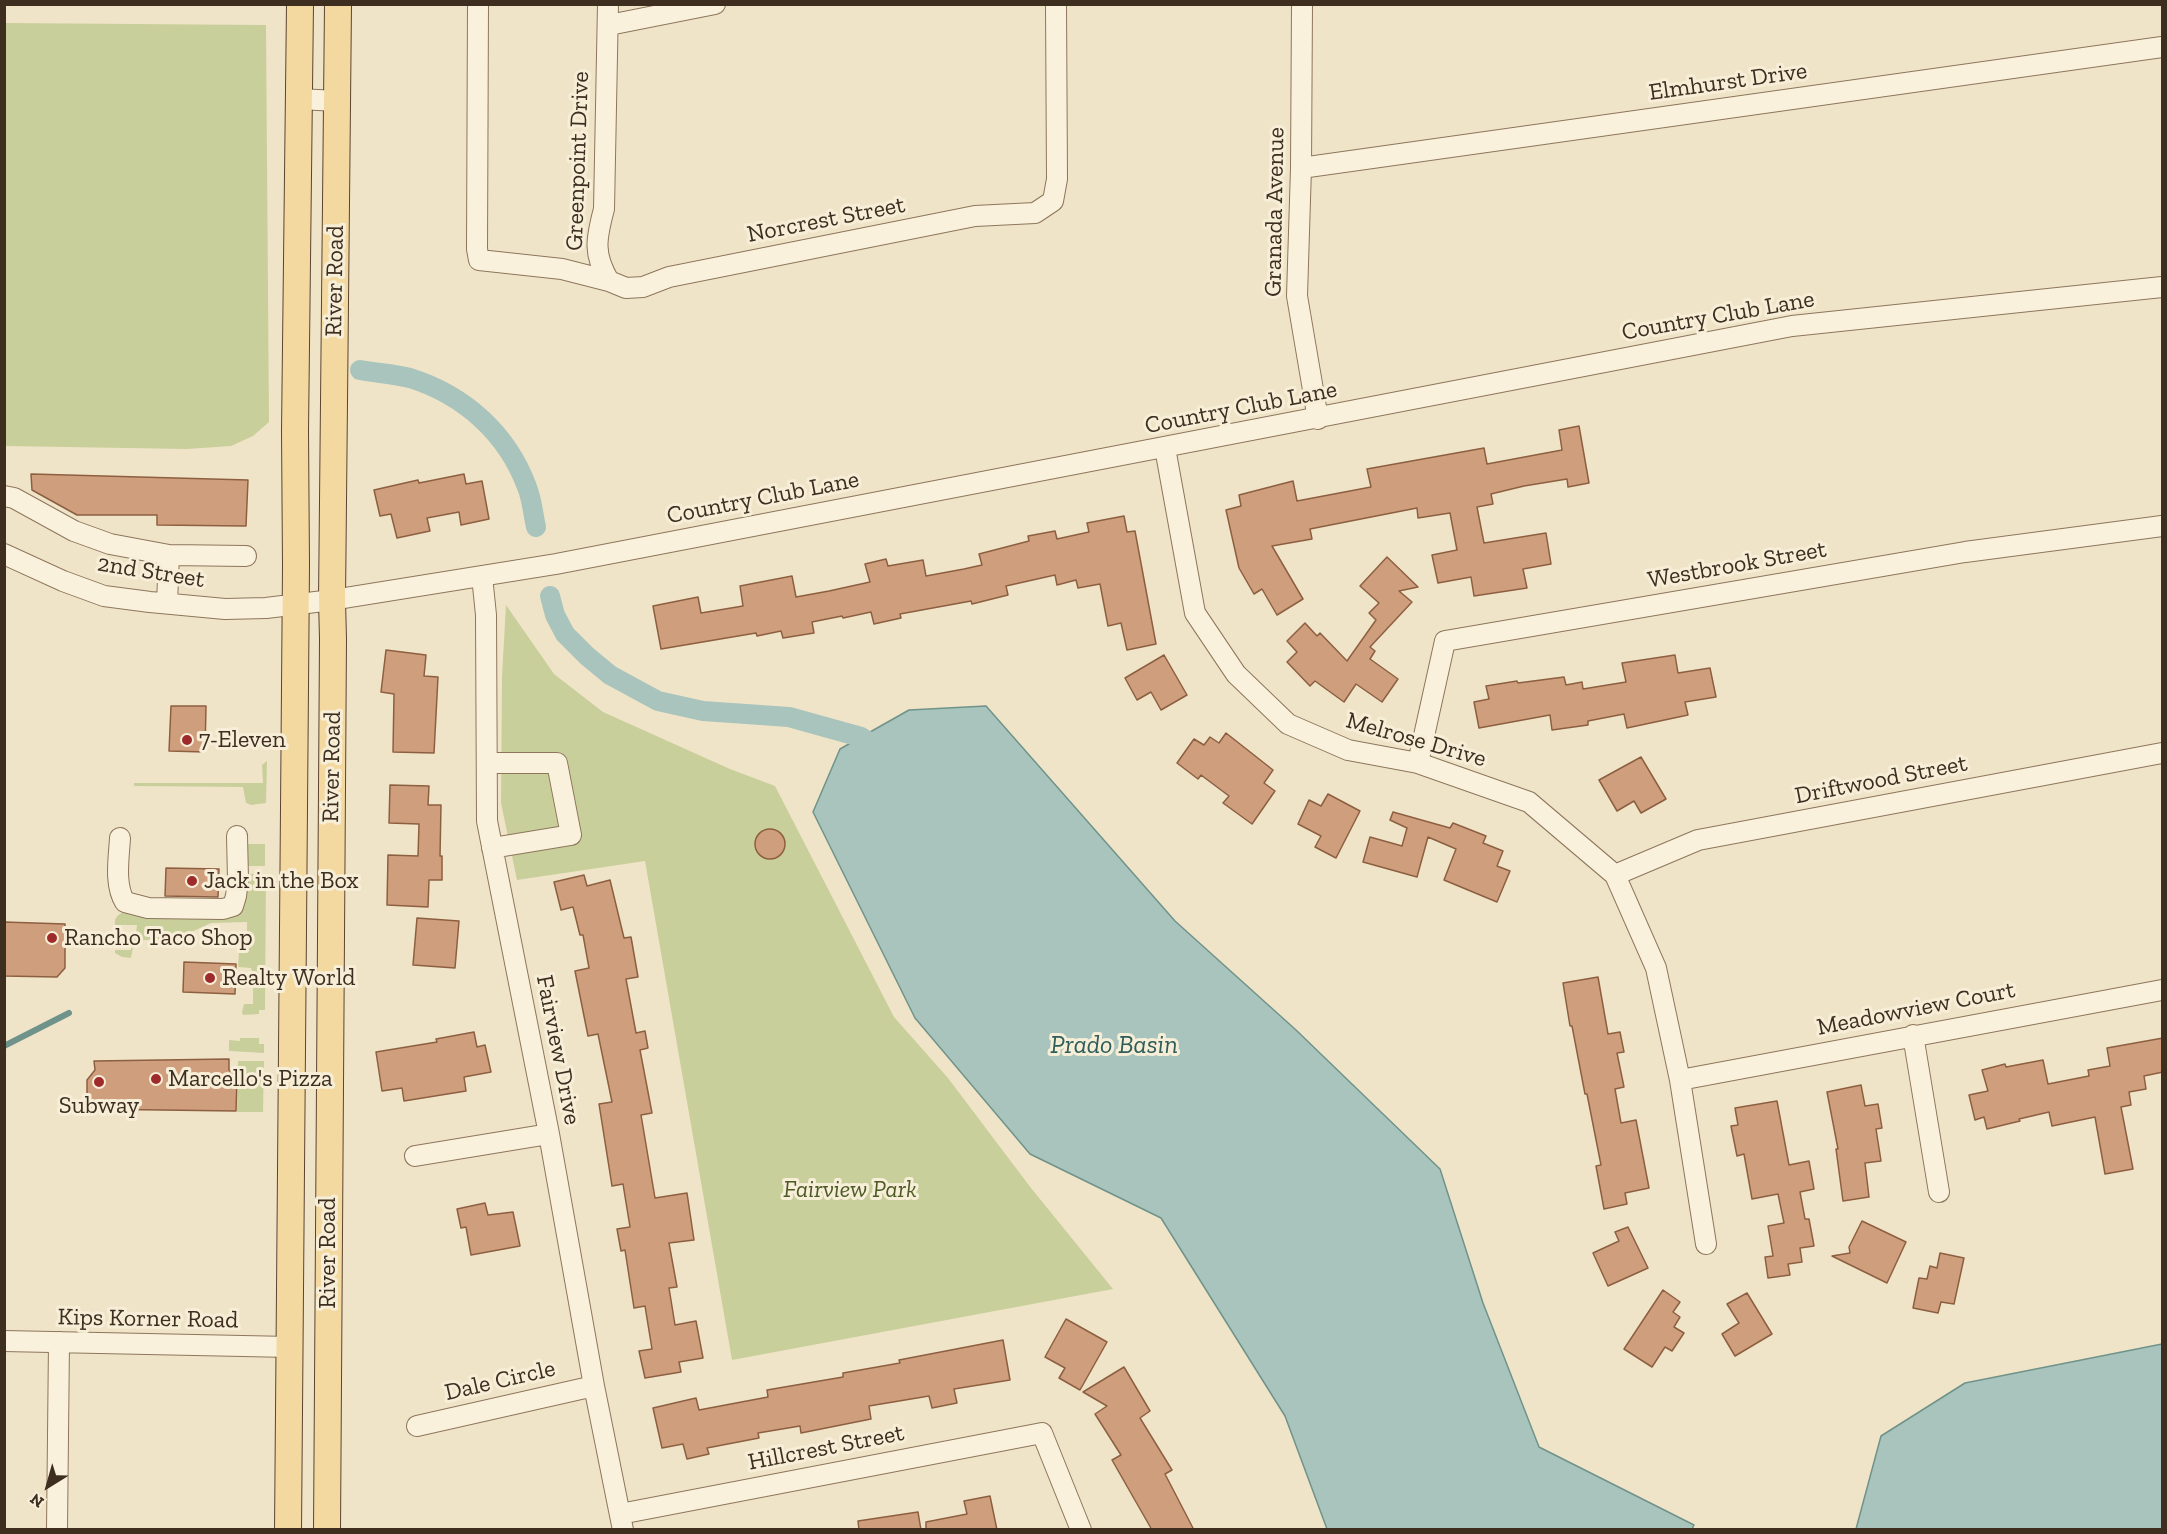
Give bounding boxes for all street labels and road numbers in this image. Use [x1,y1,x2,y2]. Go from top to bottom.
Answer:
street label: Elmhurst Drive [1647,57,1809,107]
street label: Greenpoint Drive [560,71,596,251]
street label: Granada Avenue [1259,127,1291,297]
street label: Norcrest Street [745,191,907,249]
street label: River Road [320,225,350,337]
street label: Country Club Lane [1619,285,1817,347]
street label: Country Club Lane [1143,375,1339,441]
street label: Country Club Lane [665,465,861,531]
street label: Westbrook Street [1646,535,1828,595]
street label: 2nd Street [95,549,207,595]
street label: Melrose Drive [1343,706,1489,774]
street label: River Road [317,711,347,823]
street label: Driftwood Street [1792,749,1970,811]
street label: Fairview Drive [529,973,587,1127]
street label: Meadowview Court [1814,976,2018,1042]
street label: River Road [314,1197,342,1309]
street label: Kips Korner Road [57,1303,239,1335]
street label: Dale Circle [442,1354,558,1408]
street label: Hillcrest Street [746,1419,906,1477]

